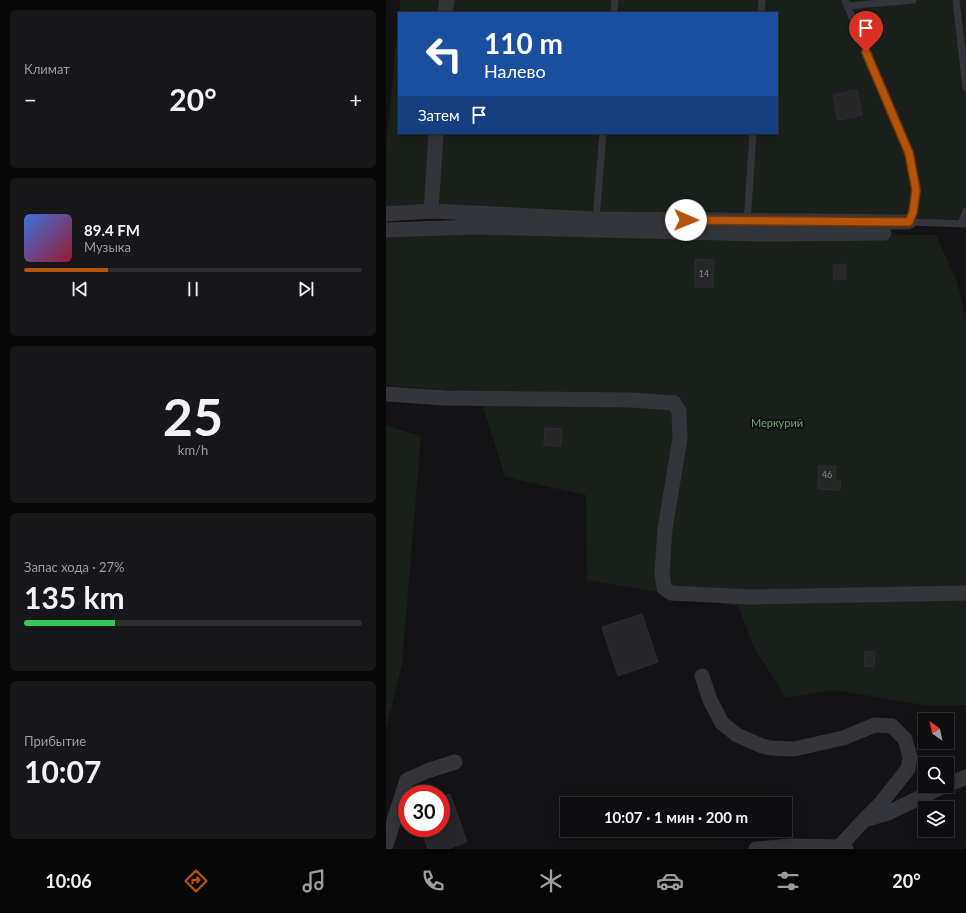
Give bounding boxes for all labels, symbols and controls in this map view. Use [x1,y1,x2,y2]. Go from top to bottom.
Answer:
pin [849,11,883,52]
icon: arrive [855,17,877,39]
text: 110 m [484,26,563,60]
icon: left [418,28,470,80]
text: Налево [484,60,546,82]
text: Климат [24,61,70,77]
text: 20° [169,81,217,117]
text: − [24,86,37,113]
text: + [349,86,362,113]
icon: arrive [468,104,490,126]
text: Затем [418,106,460,124]
position arrow [665,199,707,241]
text: 89.4 FM [84,221,140,239]
text: Музыка [84,239,131,255]
house number: 14 [699,268,709,279]
icon: previous [69,278,91,300]
icon: pause [182,278,204,300]
icon: next [295,278,317,300]
text: 25 [163,385,223,447]
park label: Меркурий [751,416,803,429]
text: km/h [178,442,208,458]
house number: 46 [822,469,832,480]
text: Запас хода · 27% [24,559,125,575]
text: 135 km [24,579,125,615]
north arrow [918,713,954,749]
map controls [918,713,954,837]
text: Прибытие [24,733,86,749]
text: 10:07 [24,753,101,789]
button: search [918,757,954,793]
speed limit sign: 30 [398,785,450,837]
button: layers [918,801,954,837]
text: 10:07 · 1 мин · 200 m [604,808,748,826]
icon: directions [182,867,210,895]
icon: music [300,867,328,895]
icon: phone [419,867,447,895]
icon: climate [537,867,565,895]
icon: car [656,867,684,895]
icon: filters [774,867,802,895]
text: 10:06 [45,870,92,892]
text: 20° [892,870,921,892]

